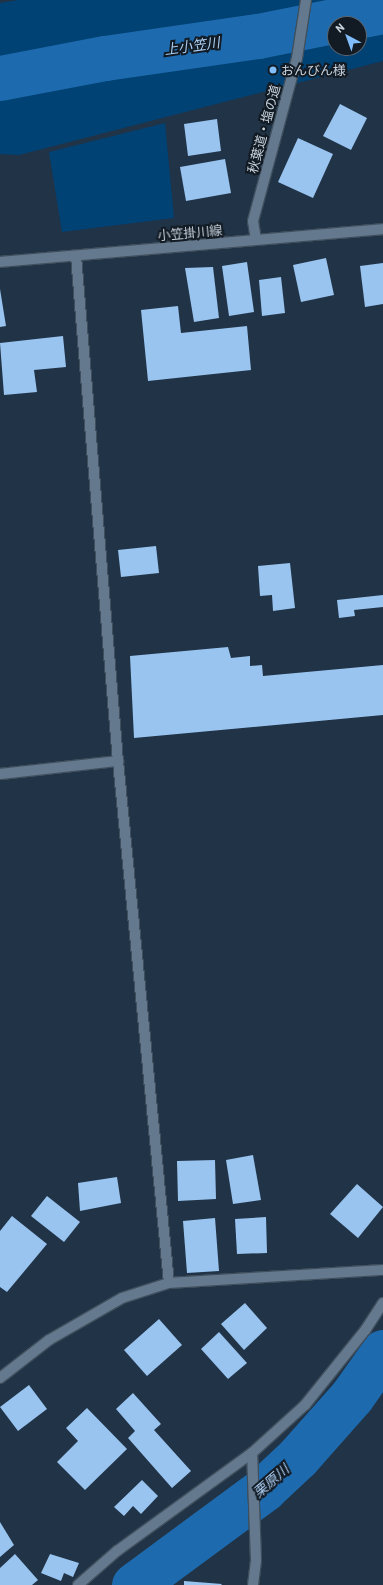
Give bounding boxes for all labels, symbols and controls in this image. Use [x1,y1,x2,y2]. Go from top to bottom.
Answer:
north arrow [327,16,367,56]
text: N [332,20,346,35]
water label: 上小笠川 [163,34,221,58]
place label: おんびん様 [281,62,346,78]
marker: おんびん様 [268,65,278,75]
street label: 秋葉道・塩の道 [245,83,283,175]
street label: 小笠掛川線 [157,222,223,244]
water label: 栗原川 [250,1461,292,1501]

